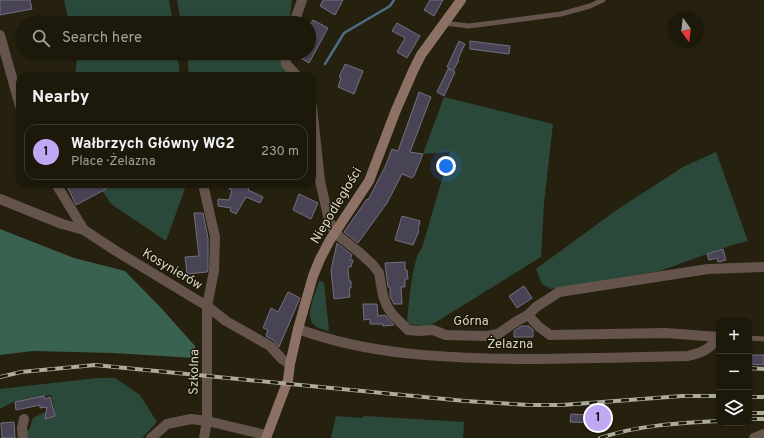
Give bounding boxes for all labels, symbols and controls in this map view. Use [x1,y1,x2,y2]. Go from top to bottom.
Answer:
north arrow [668,12,704,48]
search box [16,16,316,60]
icon: search [30,27,52,49]
text: Search here [62,29,142,48]
text: Nearby [32,87,89,109]
text: Wałbrzych Główny WG2 [71,135,235,154]
text: 1 [43,144,49,160]
text: 230 m [261,144,299,160]
text: Place · Żelazna [71,154,156,170]
your location [436,156,456,176]
street label: Niepodległości [308,165,366,247]
street label: Kosynierów [139,246,205,294]
street label: Górna [453,314,489,330]
map controls [716,318,752,426]
button: + [716,318,752,354]
street label: Żelazna [487,335,533,353]
street label: Szkolna [187,349,203,395]
button: − [716,354,752,390]
button: layers [716,390,752,426]
pin: 1 [585,403,611,433]

